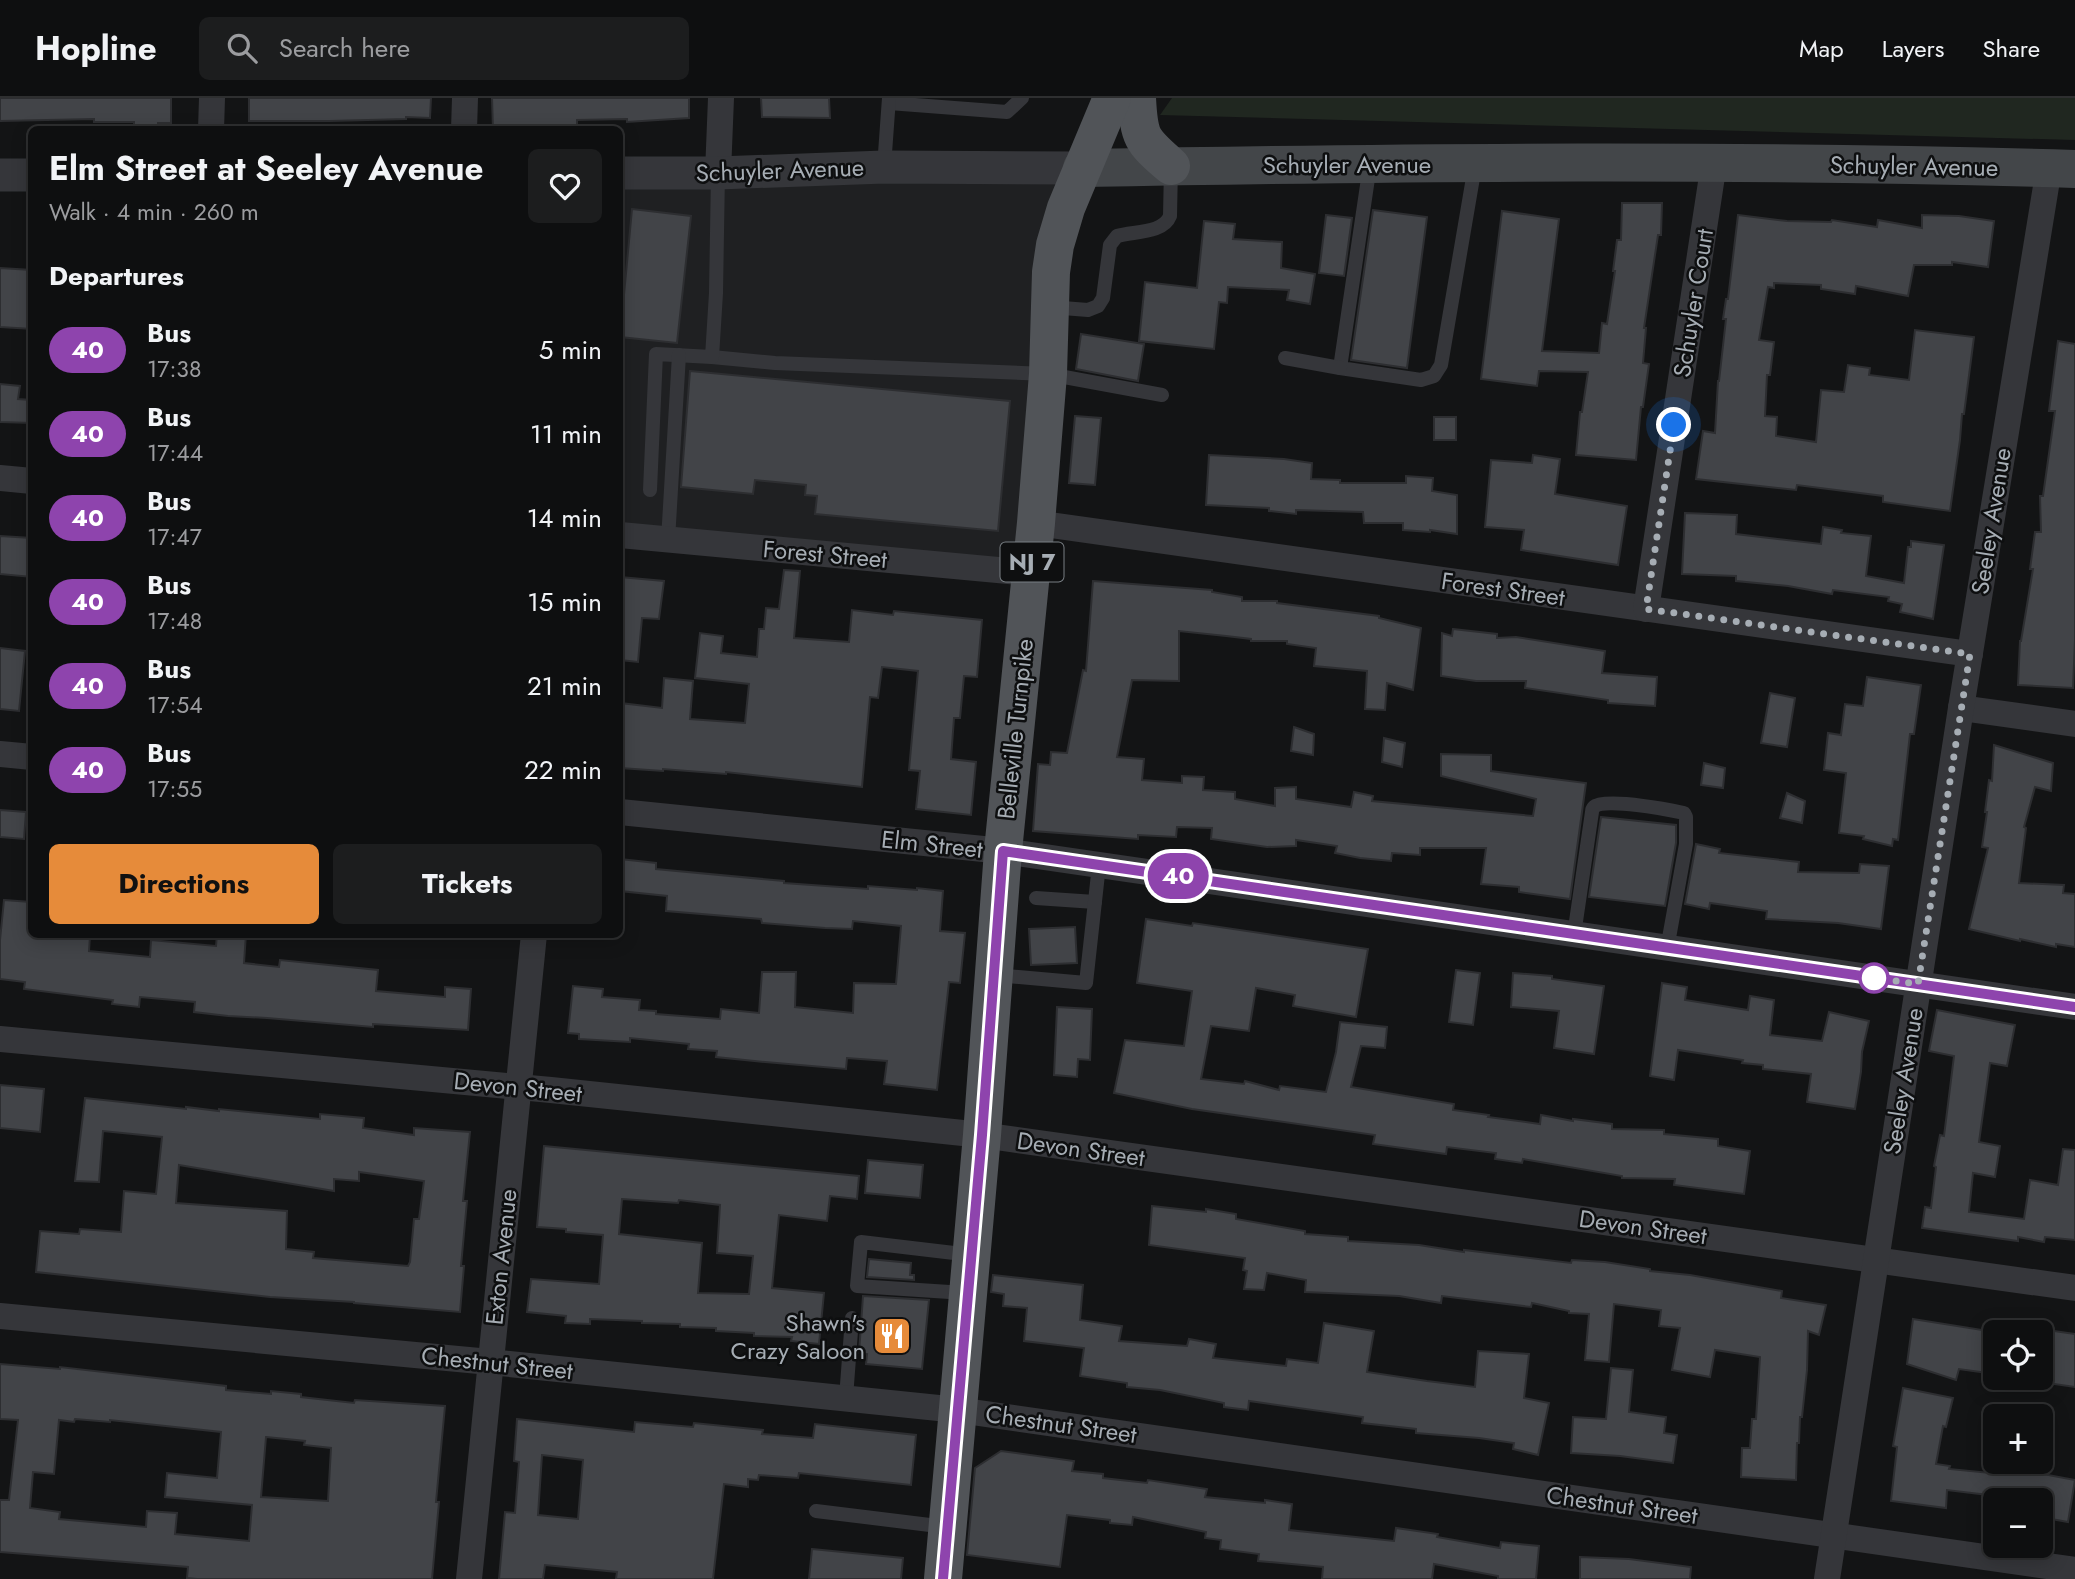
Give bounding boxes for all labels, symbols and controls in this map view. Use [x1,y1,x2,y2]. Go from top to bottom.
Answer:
search box [199,17,689,80]
text: Hopline [35,25,157,72]
icon: search [223,29,261,67]
text: Search here [279,29,410,67]
text: Map [1799,31,1844,66]
text: Layers [1882,31,1944,66]
text: Share [1982,31,2040,66]
text: Elm Street at Seeley Avenue [49,145,483,192]
street label: Schuyler Avenue [1263,147,1431,182]
street label: Schuyler Avenue [1829,147,1999,185]
button: heart [528,149,602,223]
street label: Schuyler Avenue [695,150,865,190]
text: Walk · 4 min · 260 m [49,195,259,229]
street label: Schuyler Court [1664,226,1722,380]
text: Departures [49,257,184,295]
text: Bus [147,314,191,352]
text: 5 min [539,331,602,369]
text: 40 [71,332,104,367]
text: 17:38 [147,352,201,386]
text: Bus [147,398,191,436]
your location [1656,407,1691,442]
text: 11 min [530,415,602,453]
text: 40 [71,416,104,451]
text: 17:44 [147,436,203,470]
street label: Seeley Avenue [1962,445,2020,597]
text: Bus [147,482,191,520]
text: 14 min [527,499,602,537]
text: 40 [71,500,104,535]
text: 17:47 [147,520,202,554]
street label: Forest Street [761,531,889,577]
road number: NJ 7 [1000,543,1064,582]
street label: Forest Street [1439,563,1567,615]
text: Bus [147,566,191,604]
text: 15 min [527,583,602,621]
text: 40 [71,584,104,619]
text: 17:48 [147,604,202,638]
street label: Belleville Turnpike [988,637,1042,821]
text: Bus [147,650,191,688]
text: 21 min [527,667,602,705]
text: 40 [71,668,104,703]
text: 17:54 [147,688,203,722]
text: Bus [147,734,191,772]
text: 22 min [524,751,602,789]
text: 40 [71,752,104,787]
text: 17:55 [147,772,202,806]
street label: Elm Street [879,821,985,867]
button: Directions [49,844,319,924]
button: Tickets [333,844,602,924]
line badge: 40 [1146,853,1210,899]
text: 40 [1162,858,1194,893]
unlabelled marker [1859,963,1889,993]
street label: Seeley Avenue [1874,1005,1932,1157]
street label: Devon Street [452,1063,584,1111]
street label: Devon Street [1015,1123,1147,1175]
street label: Exton Avenue [476,1187,526,1327]
street label: Devon Street [1577,1201,1709,1253]
place label: Shawn's Crazy Saloon [731,1305,865,1368]
restaurant icon: Shawn's Crazy Saloon [871,1315,913,1357]
map controls [1983,1320,2053,1558]
button: locate [1983,1320,2053,1390]
street label: Chestnut Street [419,1338,575,1388]
street label: Chestnut Street [983,1396,1139,1452]
button: + [1983,1404,2053,1474]
street label: Chestnut Street [1544,1477,1700,1533]
button: − [1983,1488,2053,1558]

